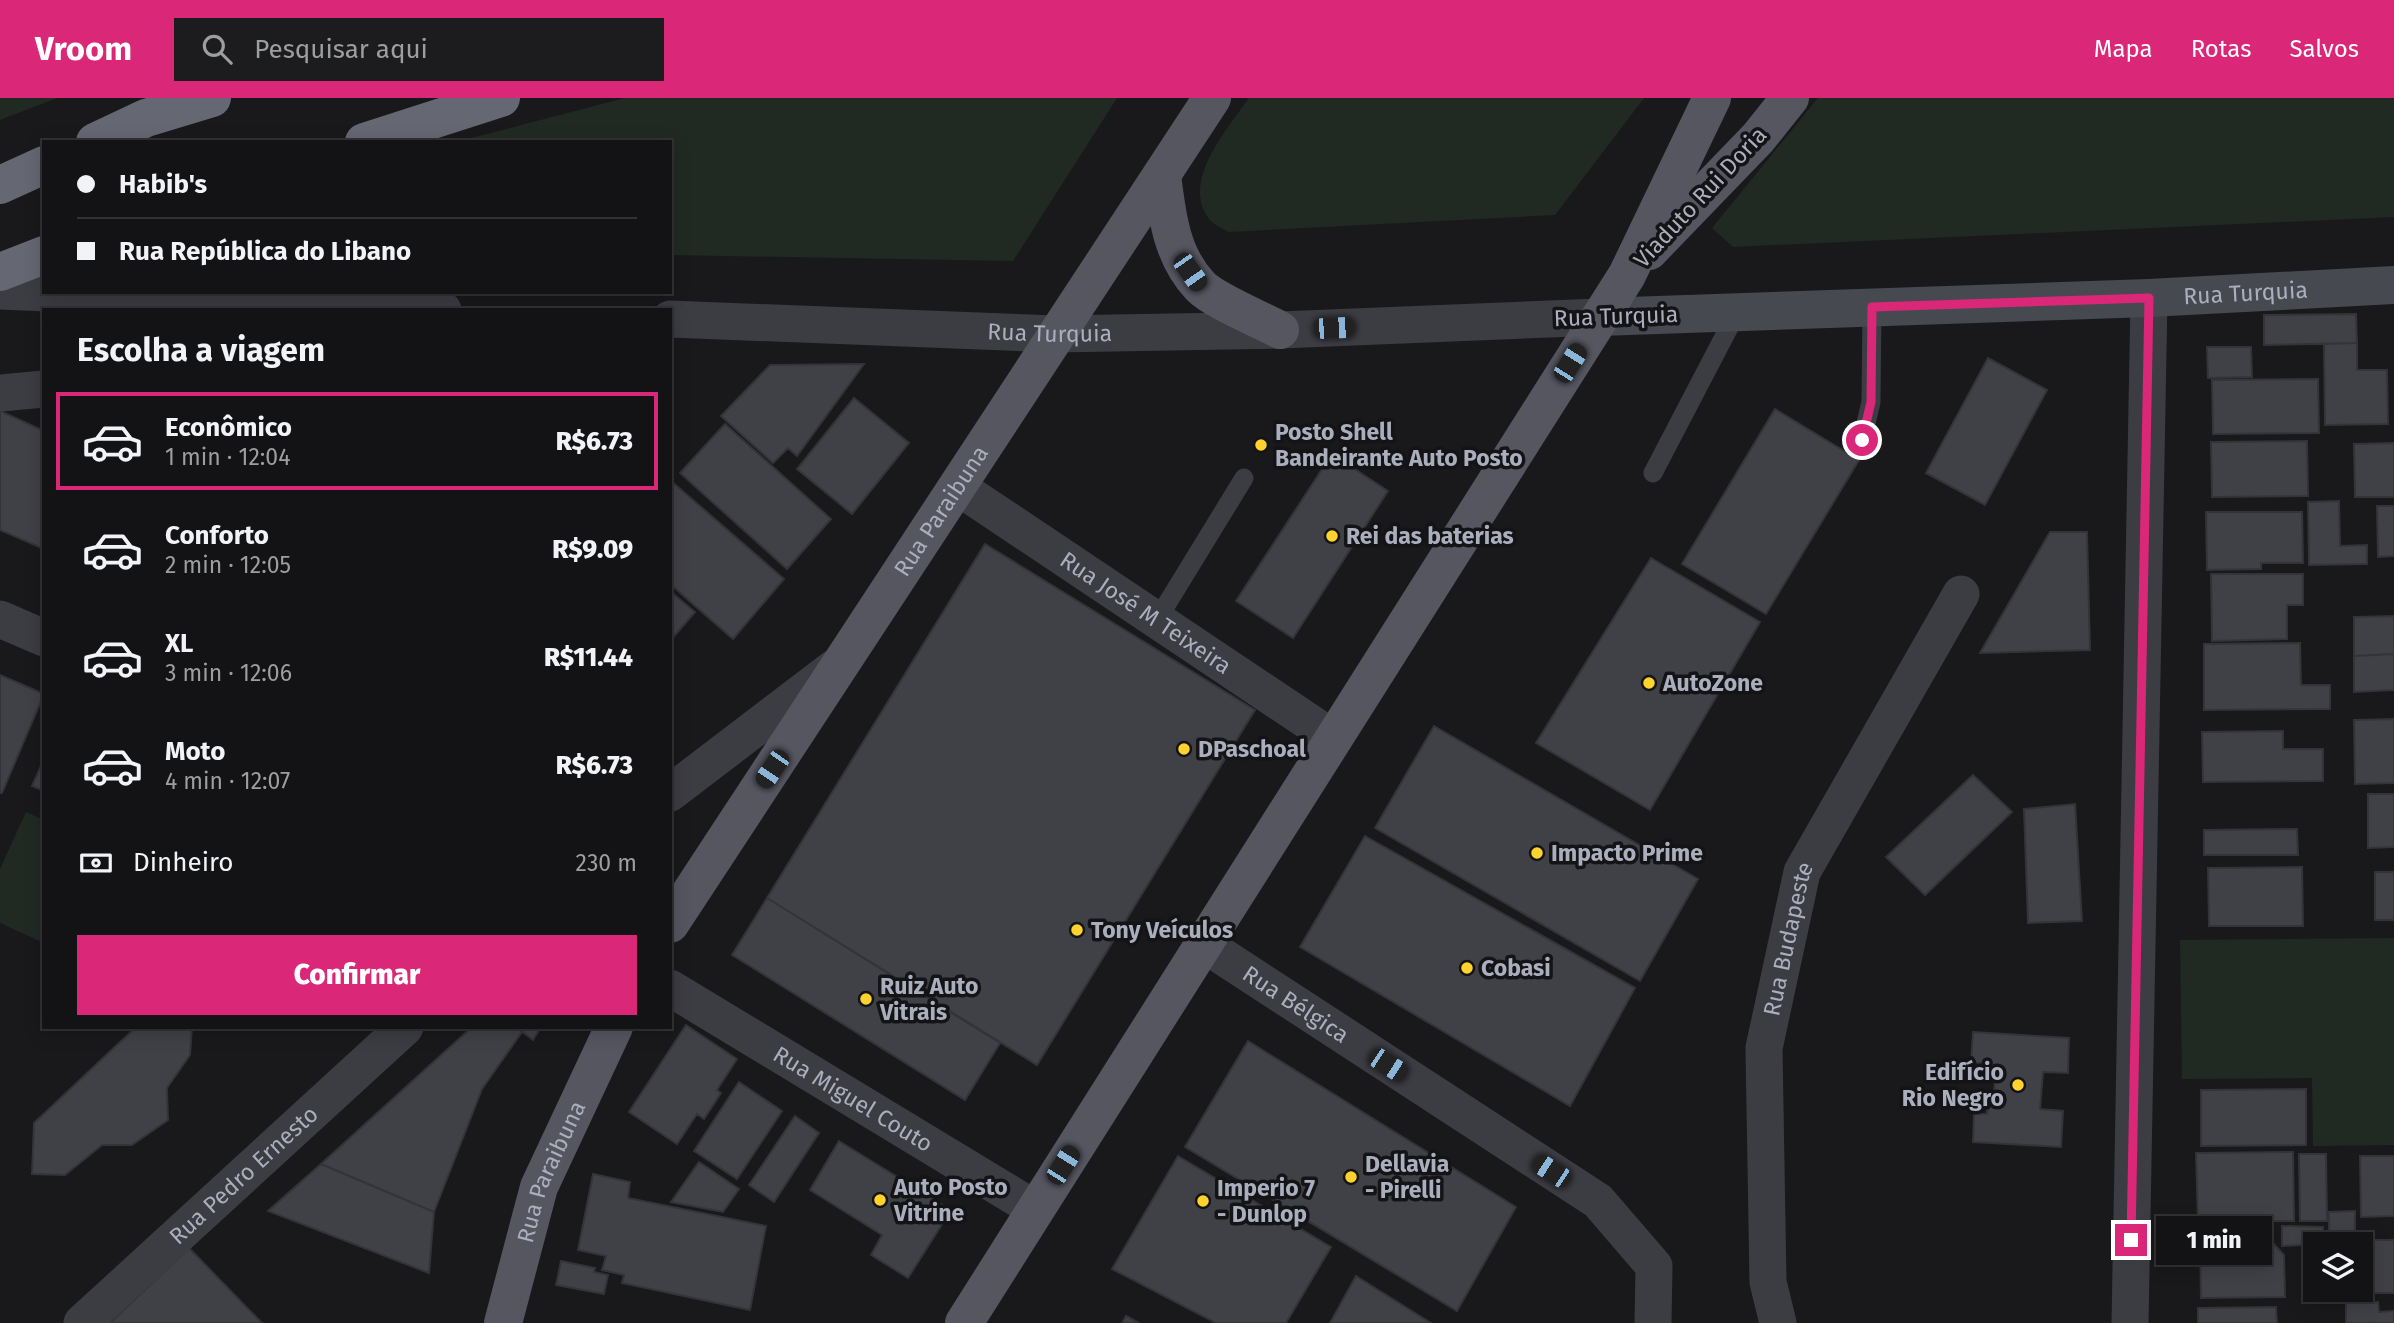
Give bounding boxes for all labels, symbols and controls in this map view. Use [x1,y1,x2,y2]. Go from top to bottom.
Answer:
search box [174,18,664,81]
text: Vroom [35,29,132,69]
icon: search [198,30,236,68]
text: Pesquisar aqui [254,34,428,65]
text: Mapa [2094,35,2153,63]
text: Rotas [2191,35,2251,63]
text: Salvos [2289,35,2359,63]
street label: Viaduto Rui Doria [1628,121,1772,273]
text: Habib's [119,169,207,200]
text: Rua República do Libano [119,236,411,267]
car [1170,249,1211,295]
street label: Rua Turquia [2183,276,2309,310]
street label: Rua Turquia [1553,300,1679,332]
street label: Rua Turquia [987,317,1112,348]
car [1313,317,1356,339]
text: Escolha a viagem [77,331,325,369]
car [1550,340,1591,386]
icon: car [81,410,144,473]
text: Econômico [165,412,292,443]
place label: Posto Shell Bandeirante Auto Posto [1275,418,1523,472]
route start [1846,424,1878,456]
text: R$6.73 [556,426,633,457]
marker: Posto Shell Bandeirante Auto Posto [1253,437,1269,453]
street label: Rua Paraibuna [888,440,994,582]
text: 1 min · 12:04 [165,443,290,471]
icon: car [81,518,144,581]
text: Conforto [165,520,269,551]
place label: Rei das baterias [1346,522,1514,550]
marker: Rei das baterias [1324,528,1340,544]
text: R$9.09 [552,534,633,565]
street label: Rua José M Teixeira [1055,545,1237,680]
text: 2 min · 12:05 [165,551,291,579]
icon: car [81,626,144,689]
text: XL [165,628,193,659]
text: R$11.44 [544,642,633,673]
text: 3 min · 12:06 [165,659,292,687]
place label: AutoZone [1662,669,1763,697]
marker: AutoZone [1641,675,1657,691]
icon: car [81,734,144,797]
place label: DPaschoal [1198,735,1306,763]
text: Moto [165,736,225,767]
marker: DPaschoal [1176,741,1192,757]
car [752,746,793,792]
text: R$6.73 [556,750,633,781]
text: 4 min · 12:07 [165,767,290,795]
place label: Impacto Prime [1551,839,1703,867]
icon: cash [77,844,115,882]
marker: Impacto Prime [1529,845,1545,861]
text: Dinheiro [133,847,234,878]
text: 230 m [576,849,637,877]
street label: Rua Budapeste [1757,856,1819,1018]
place label: Tony Veículos [1091,916,1233,944]
marker: Tony Veículos [1069,922,1085,938]
button: Confirmar [77,935,637,1015]
place label: Cobasi [1481,954,1551,982]
street label: Rua Bélgica [1238,959,1354,1049]
marker: Cobasi [1459,960,1475,976]
place label: Ruiz Auto Vitrais [879,972,978,1026]
marker: Ruiz Auto Vitrais [858,991,874,1007]
street label: Rua Miguel Couto [768,1040,938,1158]
car [1365,1045,1412,1085]
place label: Edifício Rio Negro [1902,1058,2004,1112]
marker: Edifício Rio Negro [2010,1077,2026,1093]
street label: Rua Paraibuna [511,1096,591,1246]
street label: Rua Pedro Ernesto [163,1100,324,1250]
car [1043,1142,1084,1188]
place label: Dellavia - Pirelli [1365,1150,1449,1204]
car [1528,1151,1575,1191]
marker: Dellavia - Pirelli [1343,1169,1359,1185]
place label: Auto Posto Vitrine [893,1173,1008,1227]
place label: Imperio 7 - Dunlop [1217,1174,1315,1228]
marker: Auto Posto Vitrine [872,1192,888,1208]
marker: Imperio 7 - Dunlop [1195,1193,1211,1209]
callout: 1 min [2156,1216,2271,1264]
route end [2115,1224,2147,1256]
text: 1 min [2186,1226,2242,1254]
map controls [2303,1232,2373,1302]
button: layers [2303,1232,2373,1302]

